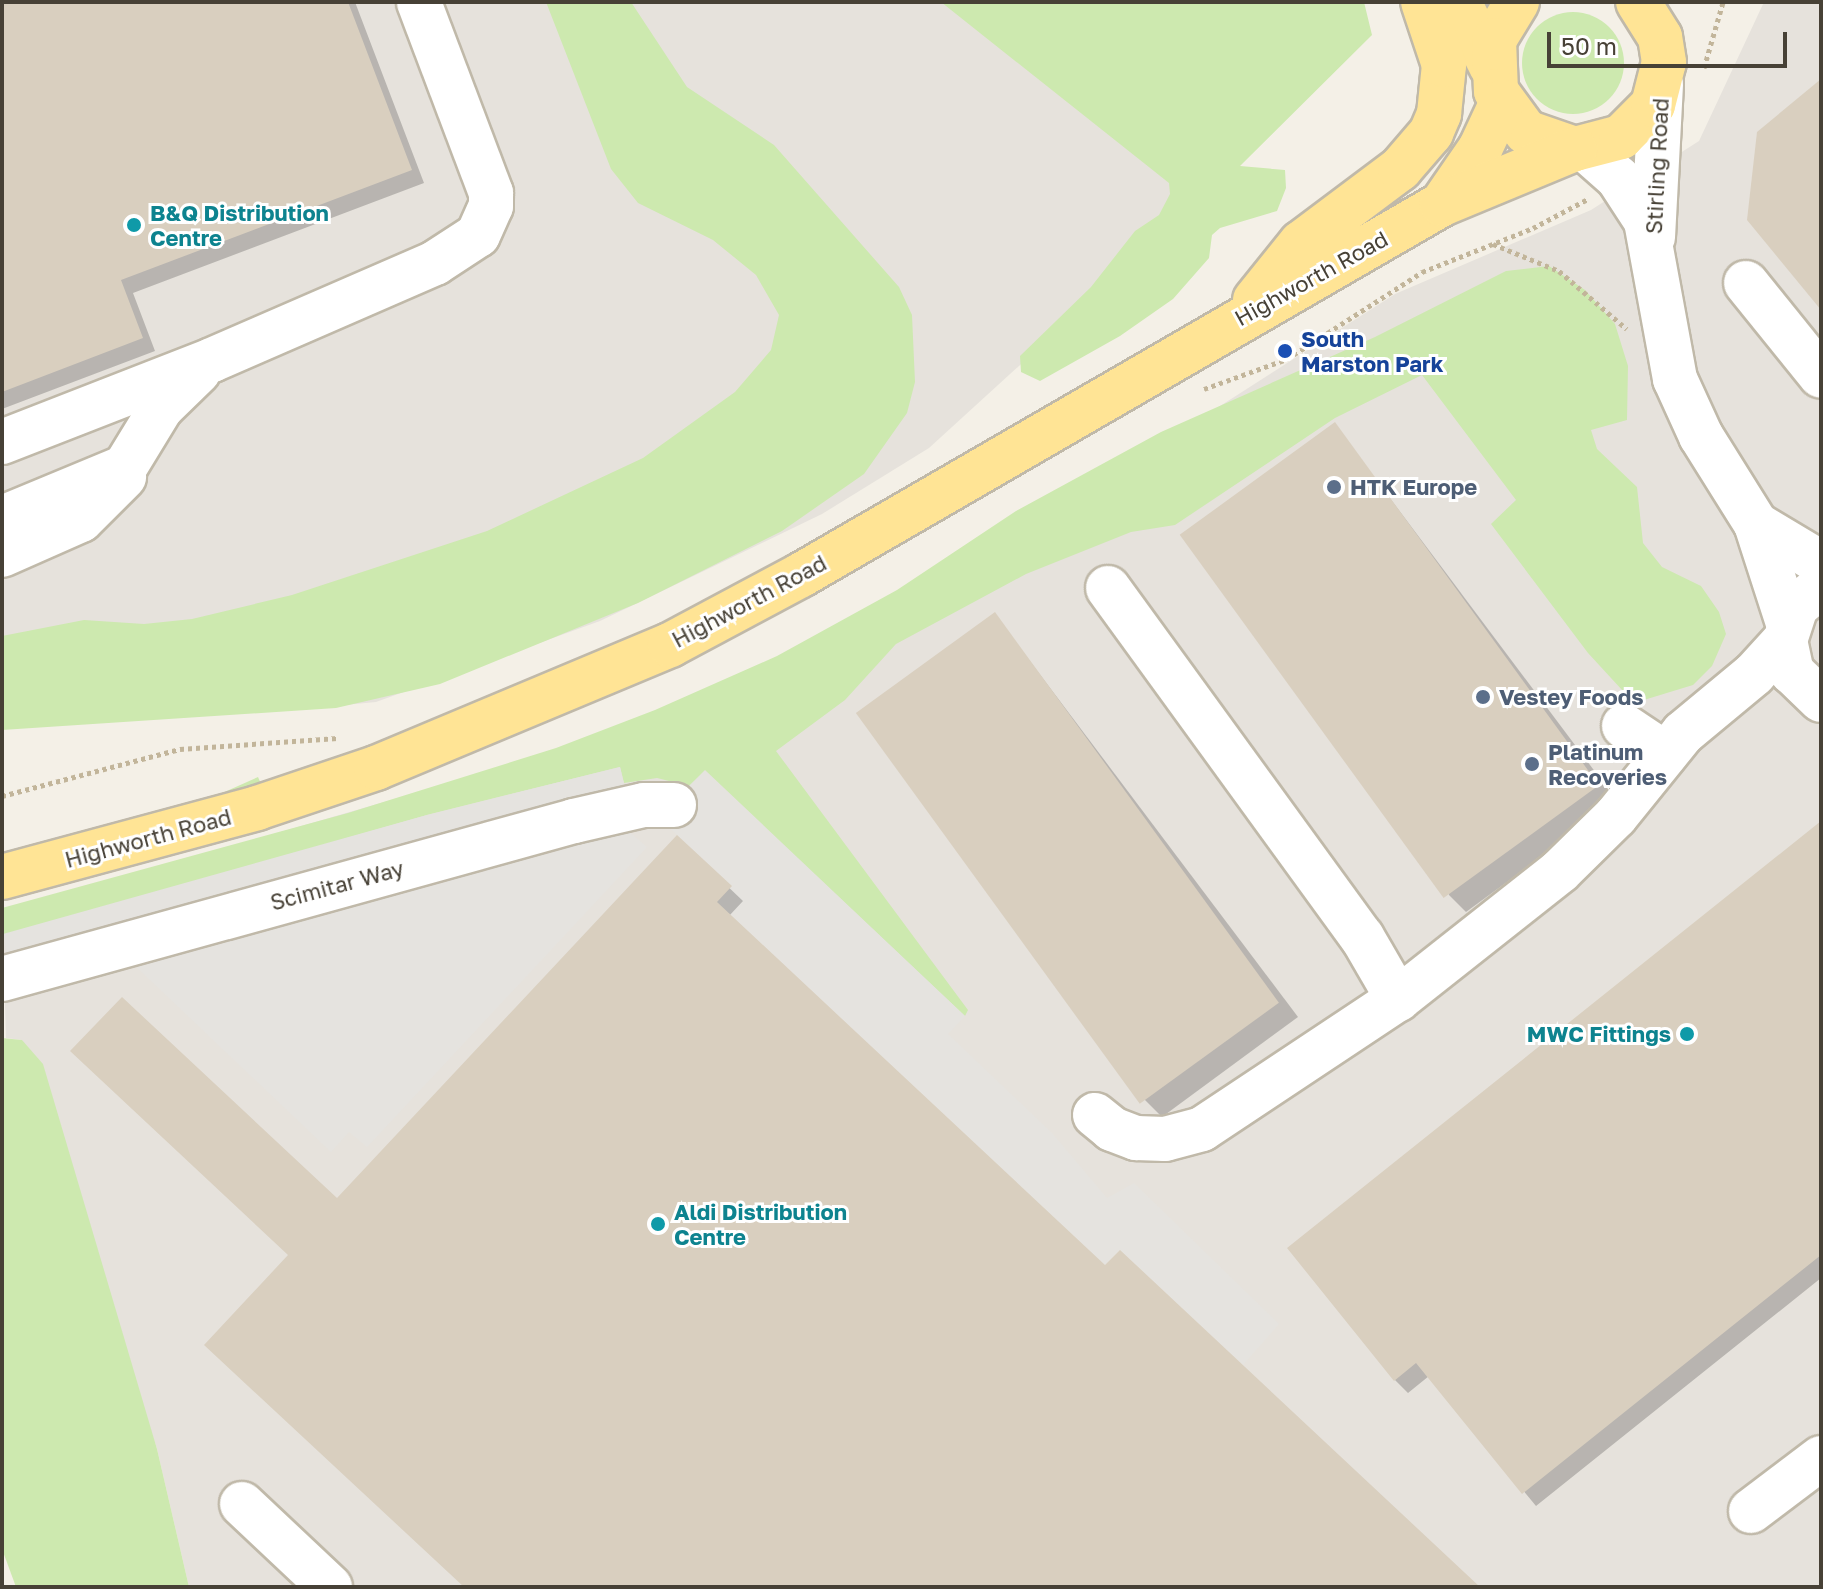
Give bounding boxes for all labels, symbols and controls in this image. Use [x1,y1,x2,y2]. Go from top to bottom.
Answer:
scale bar [1551,16,1791,66]
text: 50 m [1561,31,1617,60]
street label: Stirling Road [1640,97,1674,235]
place label: B&Q Distribution Centre [150,199,329,250]
marker: B&Q Distribution Centre [125,216,143,234]
street label: Highworth Road [1230,225,1392,331]
place label: South Marston Park [1301,325,1443,376]
marker: South Marston Park [1276,342,1294,360]
place label: HTK Europe [1350,474,1477,500]
marker: HTK Europe [1325,478,1343,496]
street label: Highworth Road [667,549,831,653]
place label: Vestey Foods [1499,684,1644,710]
marker: Vestey Foods [1474,688,1492,706]
place label: Platinum Recoveries [1548,738,1667,790]
marker: Platinum Recoveries [1523,755,1541,773]
street label: Highworth Road [62,803,234,873]
street label: Scimitar Way [267,854,407,916]
place label: MWC Fittings [1527,1021,1671,1047]
marker: MWC Fittings [1678,1025,1696,1043]
place label: Aldi Distribution Centre [674,1198,847,1250]
marker: Aldi Distribution Centre [649,1215,667,1233]

